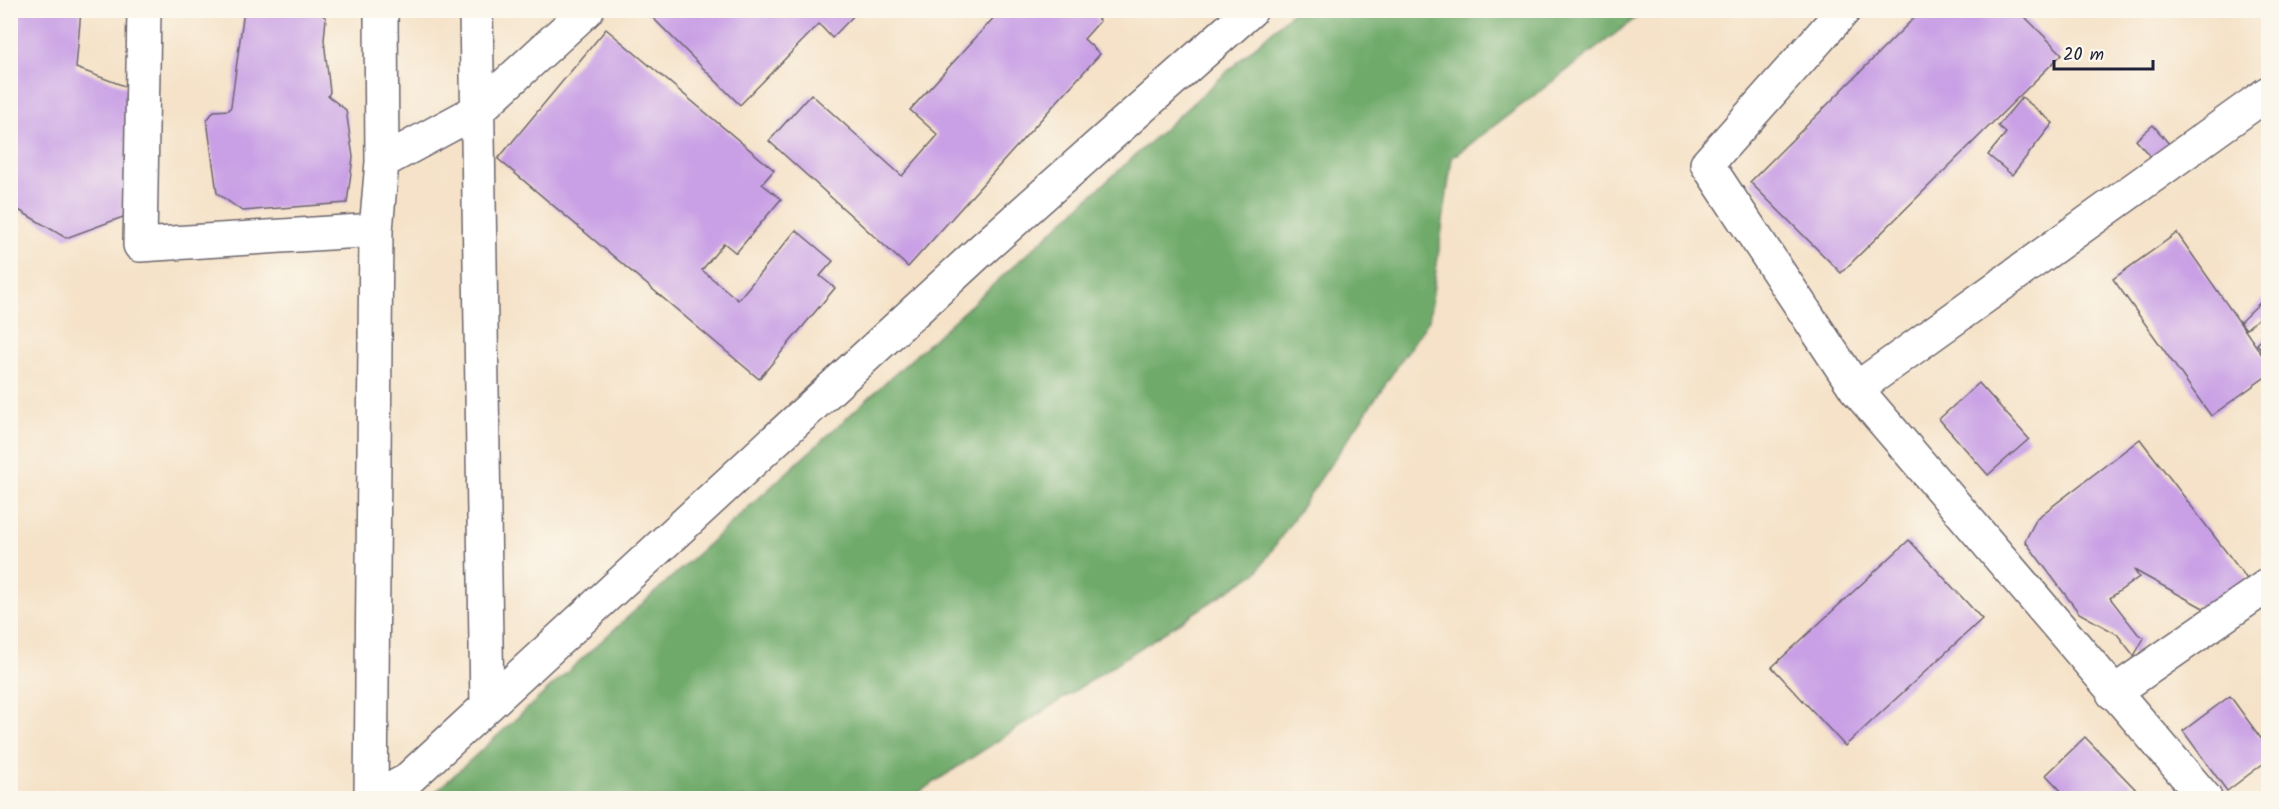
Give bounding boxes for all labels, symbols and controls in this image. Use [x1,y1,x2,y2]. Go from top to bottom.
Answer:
scale bar [2054,33,2153,71]
text: 20 m [2063,41,2104,70]

